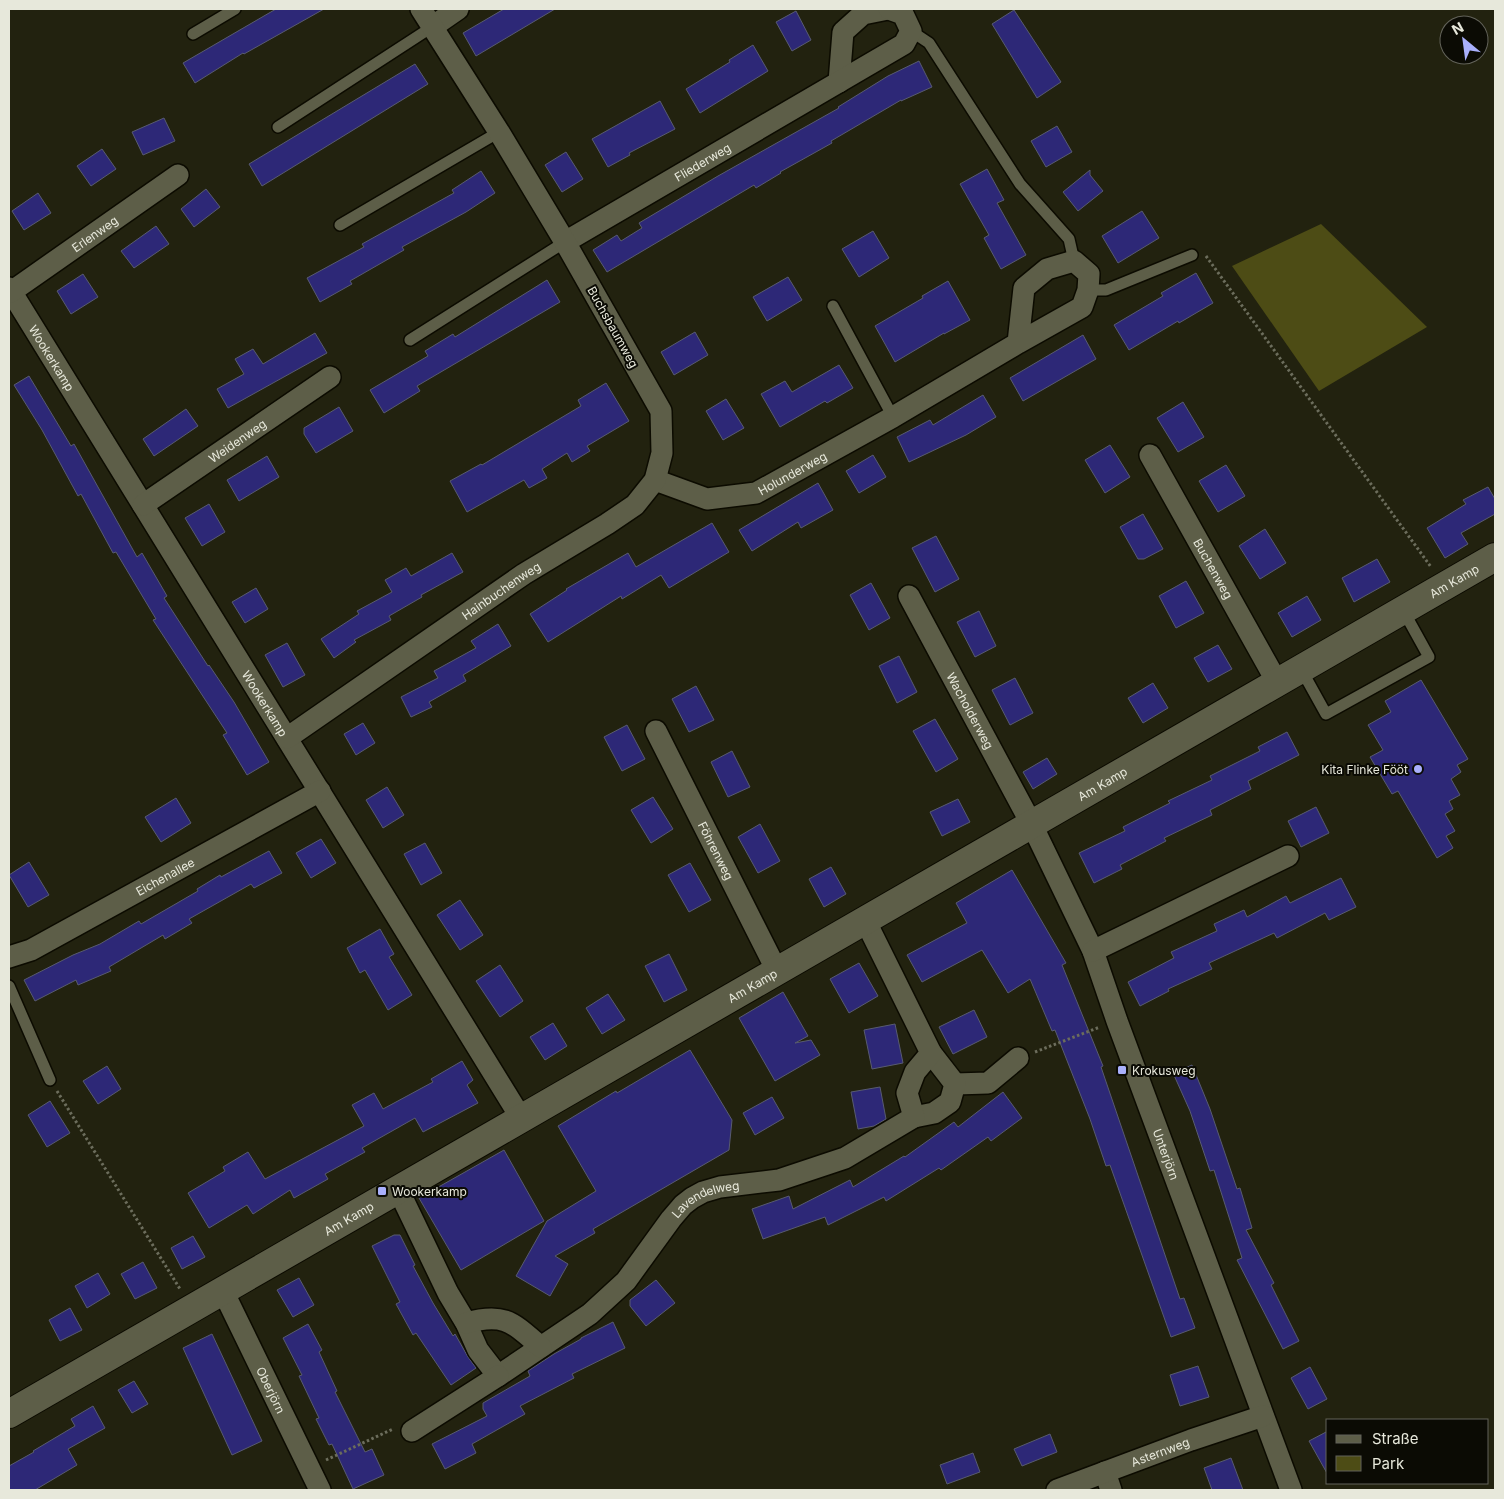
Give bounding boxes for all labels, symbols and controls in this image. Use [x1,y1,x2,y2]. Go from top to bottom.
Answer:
north arrow [1439,15,1489,65]
text: N [1449,18,1466,38]
street label: Fliederweg [671,139,733,184]
street label: Erlenweg [69,212,121,255]
street label: Buchsbaumweg [584,284,642,370]
street label: Wookerkamp [26,322,78,394]
street label: Weidenweg [205,416,269,466]
street label: Holunderweg [755,448,829,498]
street label: Buchenweg [1191,536,1236,601]
street label: Hainbuchenweg [459,558,543,622]
street label: Am Kamp [1426,560,1481,601]
street label: Wookerkamp [239,668,291,739]
street label: Wacholderweg [944,670,997,752]
place label: Kita Flinke Fööt [1321,762,1408,777]
street label: Am Kamp [1075,763,1130,804]
marker: Kita Flinke Fööt [1412,763,1424,775]
street label: Föhrenweg [695,819,737,882]
street label: Eichenallee [133,854,197,898]
street label: Am Kamp [725,965,780,1006]
place label: Krokusweg [1132,1063,1196,1078]
marker: Krokusweg [1116,1064,1128,1076]
street label: Unterjörn [1150,1127,1183,1182]
street label: Lavendelweg [668,1177,740,1221]
place label: Wookerkamp [392,1184,467,1199]
marker: Wookerkamp [376,1185,388,1197]
street label: Am Kamp [321,1198,376,1238]
street label: Oberjörn [253,1364,289,1416]
legend [1326,1419,1489,1484]
text: Straße [1372,1429,1419,1448]
street label: Asternweg [1129,1434,1191,1469]
text: Park [1372,1454,1405,1473]

